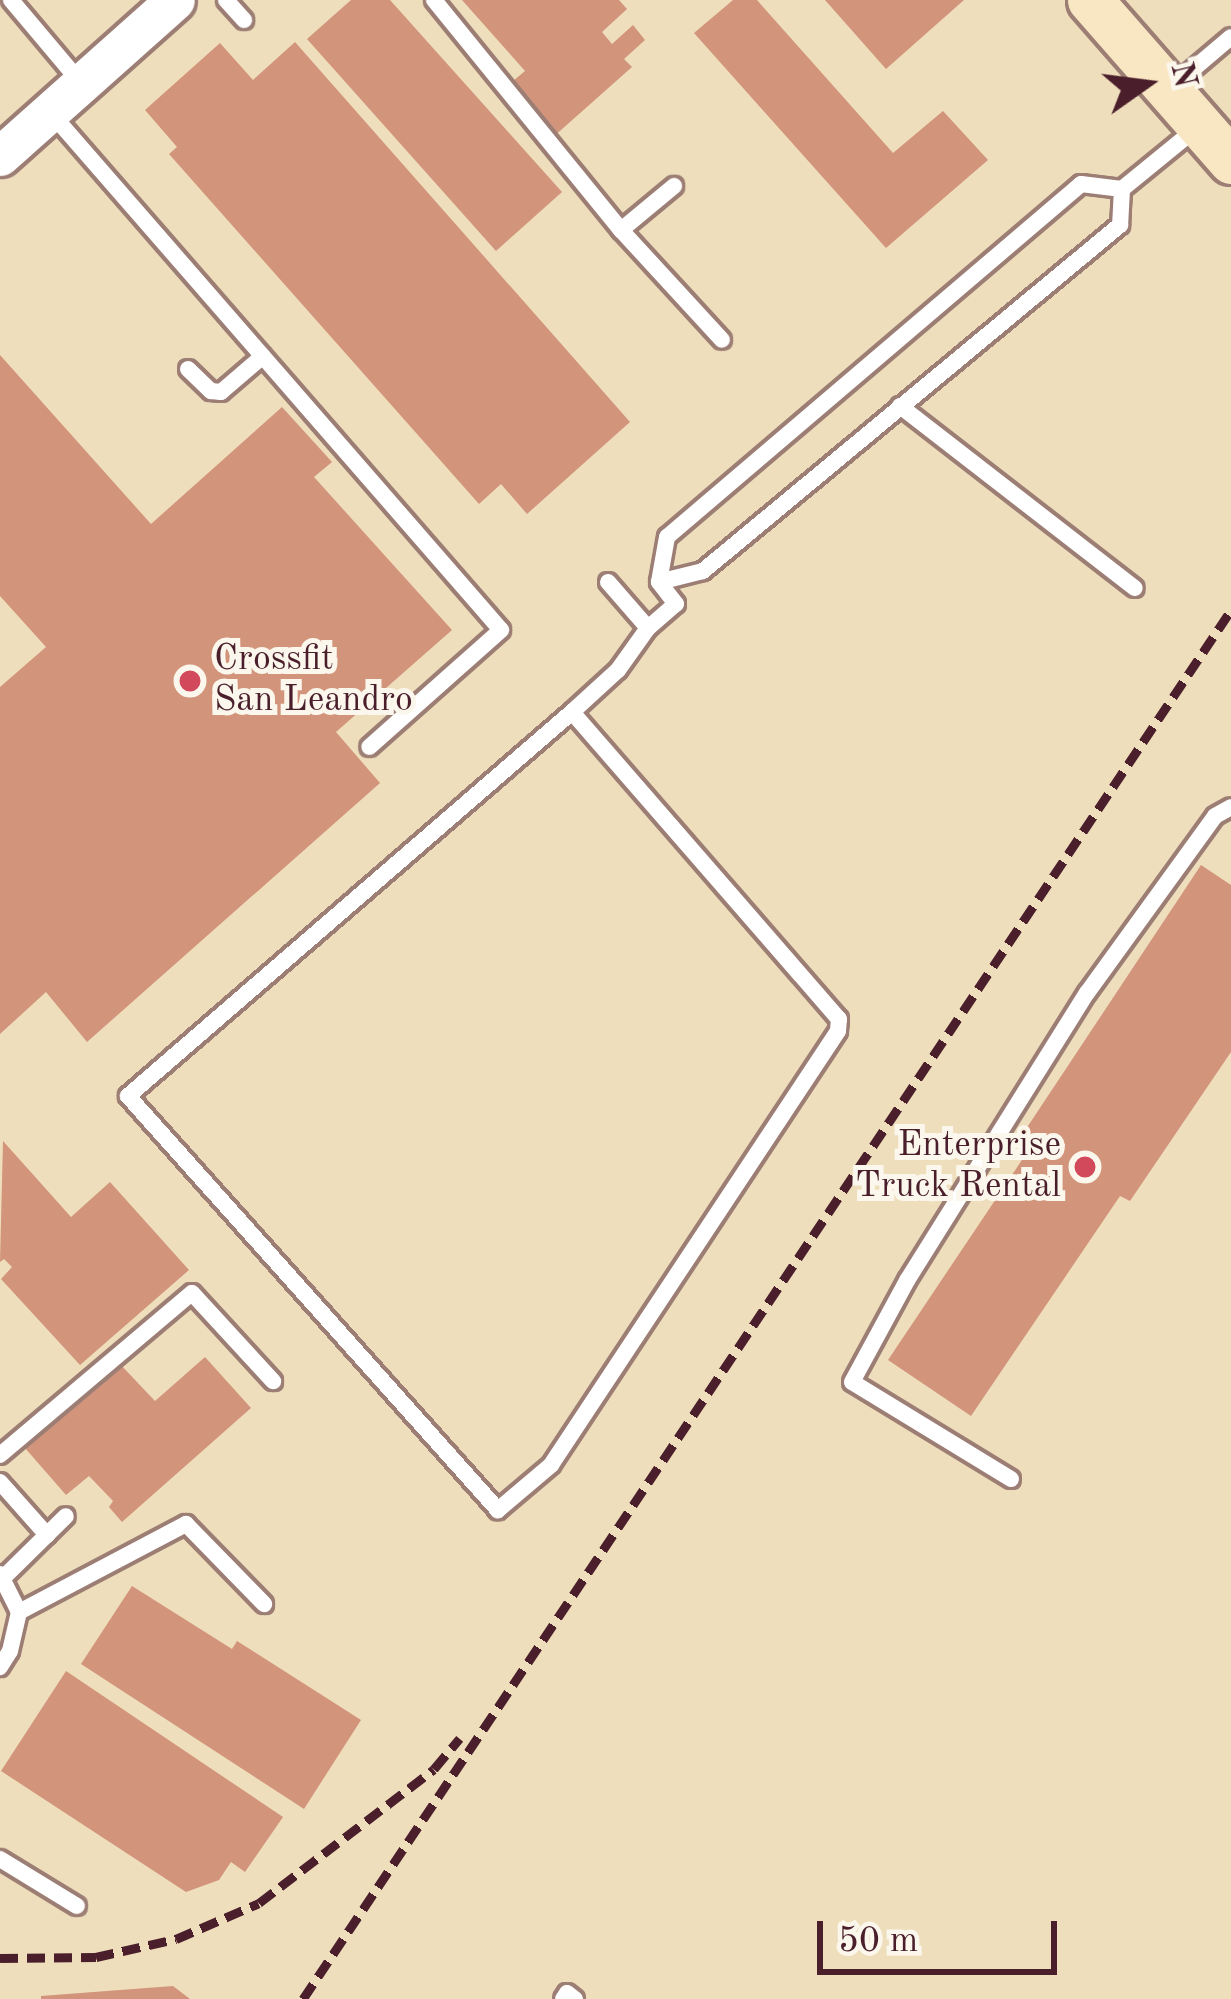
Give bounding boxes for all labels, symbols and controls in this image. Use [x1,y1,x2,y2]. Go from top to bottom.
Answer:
north arrow [1087,24,1207,144]
text: N [1163,59,1201,91]
place label: Crossfit San Leandro [214,638,413,723]
marker: Crossfit San Leandro [177,668,203,694]
place label: Enterprise Truck Rental [855,1124,1061,1209]
marker: Enterprise Truck Rental [1072,1154,1098,1180]
scale bar [823,1897,1063,1971]
text: 50 m [838,1924,918,1960]

